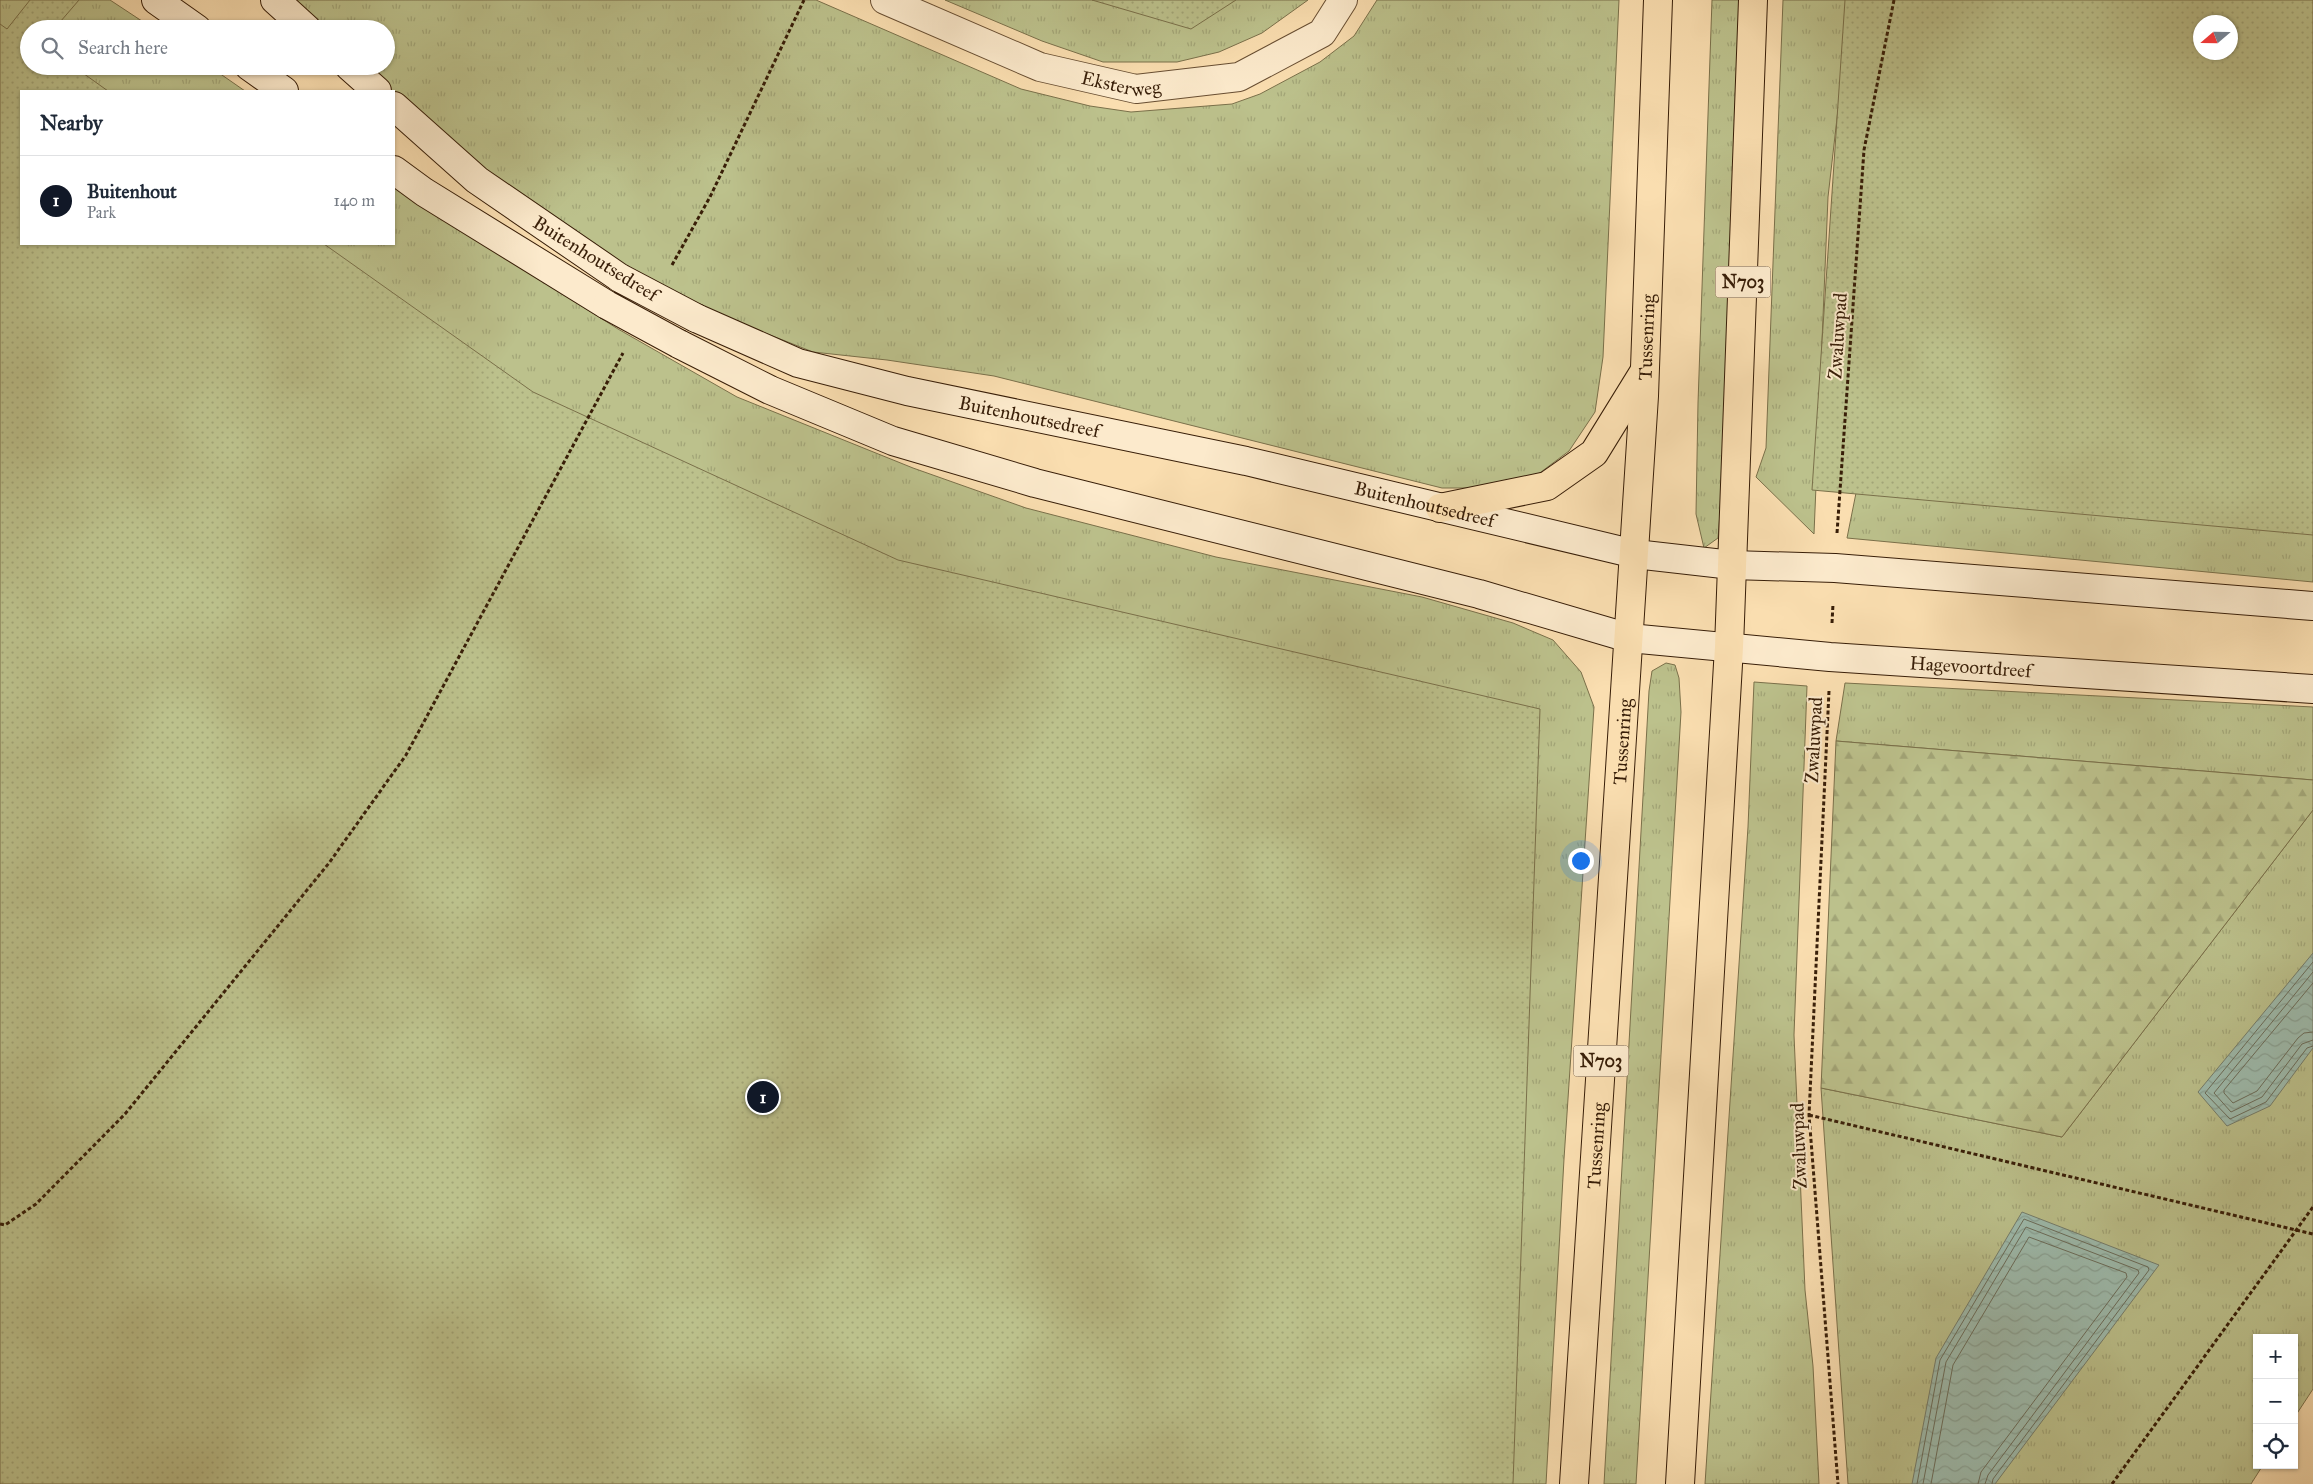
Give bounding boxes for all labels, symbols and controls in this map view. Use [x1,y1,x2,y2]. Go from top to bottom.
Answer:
north arrow [2193,15,2238,60]
search box [20,20,395,75]
icon: search [38,34,66,62]
text: Search here [78,36,168,59]
street label: Eksterweg [1079,66,1162,101]
text: Nearby [40,110,103,136]
text: Buitenhout [87,180,177,203]
text: 1 [53,191,59,210]
text: 140 m [334,191,375,210]
text: Park [87,203,116,222]
street label: Buitenhoutsedreef [529,211,665,308]
road number: N703 [1716,266,1770,298]
street label: Zwaluwpad [1823,292,1852,380]
street label: Tussenring [1634,294,1661,381]
street label: Buitenhoutsedreef [957,391,1104,443]
street label: Buitenhoutsedreef [1352,476,1500,533]
street label: Hagevoortdreef [1909,651,2035,683]
street label: Zwaluwpad [1800,696,1827,784]
street label: Tussenring [1608,698,1638,785]
your location [1568,848,1594,874]
road number: N703 [1574,1046,1628,1076]
pin: 1 [747,1078,779,1116]
street label: Tussenring [1582,1102,1612,1190]
street label: Zwaluwpad [1785,1102,1812,1190]
map controls [2253,1334,2298,1469]
button: + [2253,1334,2298,1379]
button: − [2253,1379,2298,1424]
button: locate [2253,1424,2298,1469]

